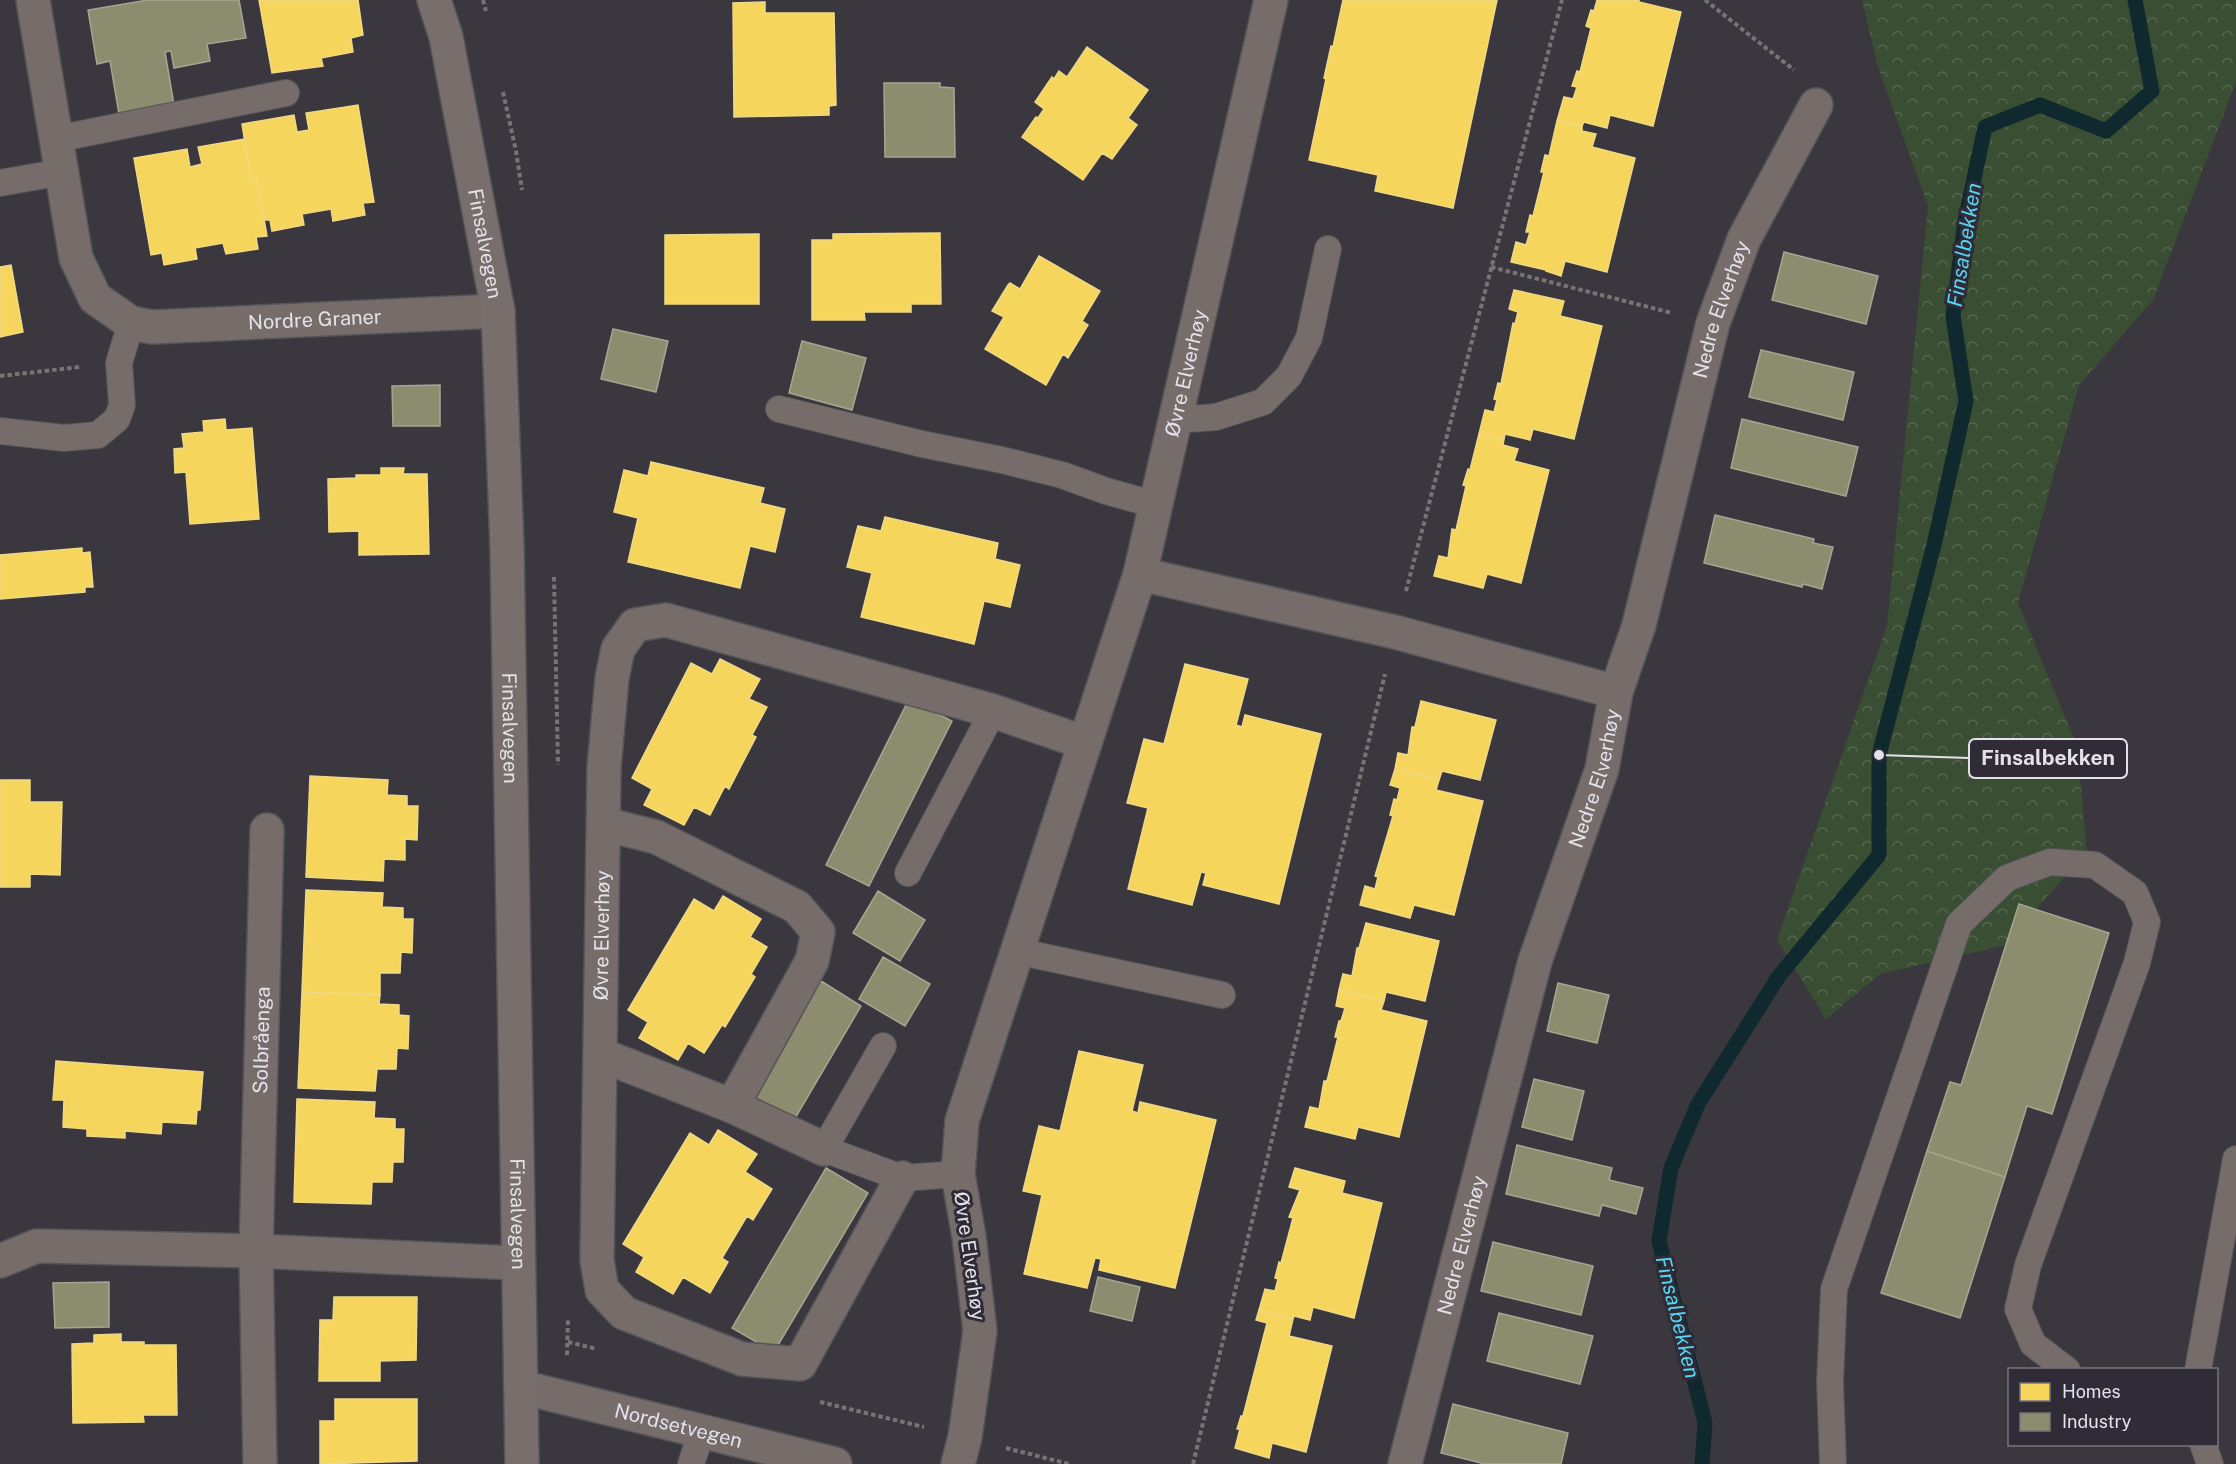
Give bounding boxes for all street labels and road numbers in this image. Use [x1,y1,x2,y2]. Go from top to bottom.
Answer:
street label: Finsalvegen [463,186,507,300]
street label: Nedre Elverhøy [1688,237,1754,381]
street label: Nordre Graner [247,304,382,335]
street label: Øvre Elverhøy [1160,307,1212,439]
street label: Finsalvegen [497,672,523,784]
street label: Nedre Elverhøy [1563,707,1625,851]
street label: Øvre Elverhøy [589,870,615,1000]
street label: Solbråenga [248,986,275,1094]
street label: Finsalvegen [505,1158,531,1270]
street label: Nedre Elverhøy [1432,1173,1491,1318]
street label: Øvre Elverhøy [949,1190,991,1322]
street label: Nordsetvegen [612,1398,745,1453]

